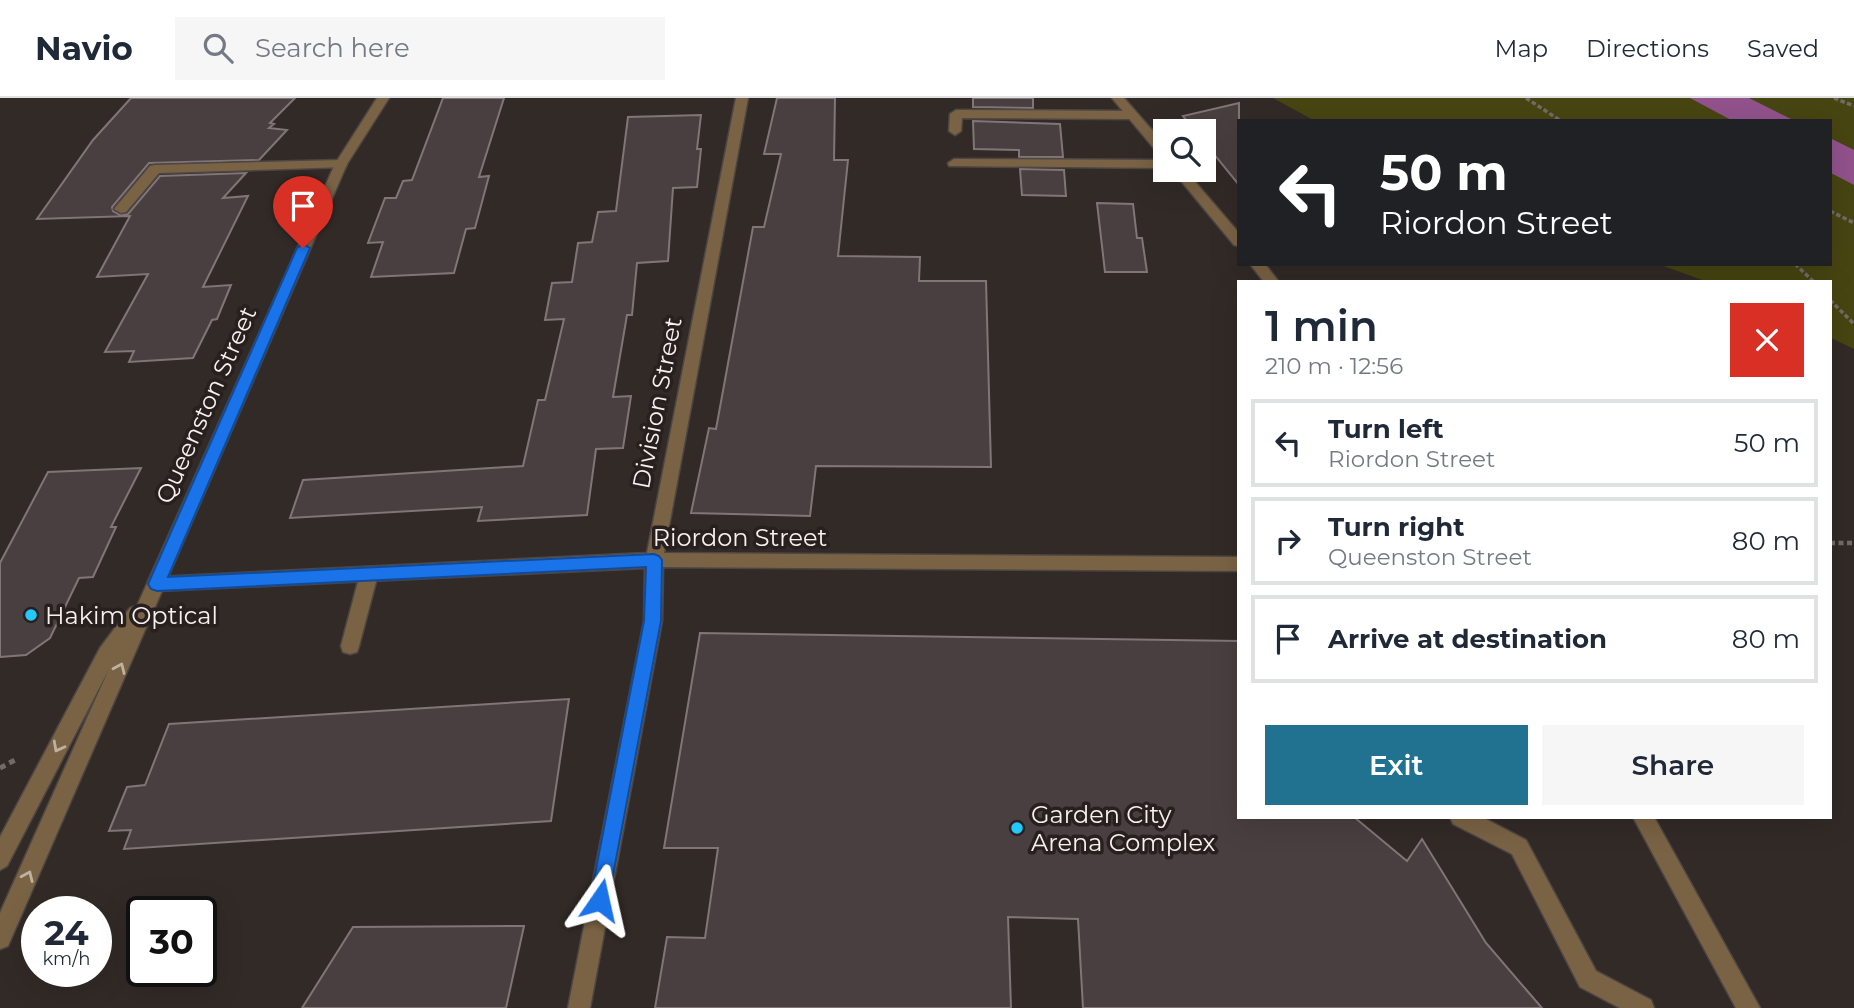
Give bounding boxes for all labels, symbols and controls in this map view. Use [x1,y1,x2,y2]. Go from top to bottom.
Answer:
search box [175,17,665,80]
text: Navio [35,28,133,68]
icon: search [199,29,237,67]
text: Search here [255,32,410,64]
text: Map [1495,34,1548,63]
text: Directions [1586,34,1709,63]
text: Saved [1747,34,1819,63]
map controls [1153,119,1216,182]
button: search [1153,119,1216,182]
text: 50 m [1380,143,1508,202]
icon: left [1265,147,1356,238]
pin [273,176,333,248]
icon: arrive [284,187,322,225]
text: Riordon Street [1380,203,1613,242]
text: 1 min [1265,300,1378,352]
street label: Queenston Street [150,302,263,508]
button: close [1730,303,1804,377]
street label: Division Street [626,315,688,491]
text: 210 m · 12:56 [1265,352,1403,380]
text: Turn left [1328,413,1444,445]
icon: left [1269,424,1307,462]
text: 50 m [1734,427,1800,459]
text: Riordon Street [1328,445,1495,473]
text: Turn right [1328,511,1464,543]
icon: right [1269,522,1307,560]
street label: Riordon Street [653,523,828,552]
text: 80 m [1732,525,1800,557]
text: Queenston Street [1328,543,1532,571]
place label: Hakim Optical [45,601,218,630]
marker: Hakim Optical [23,607,39,623]
icon: arrive [1269,620,1307,658]
text: Arrive at destination [1328,623,1607,655]
text: 80 m [1732,623,1800,655]
one-way arrow [112,663,126,675]
button: Exit [1265,725,1528,805]
button: Share [1542,725,1804,805]
one-way arrow [53,740,67,752]
place label: Garden City Arena Complex [1031,800,1216,857]
marker: Garden City Arena Complex [1009,820,1025,836]
position arrow [563,863,637,937]
one-way arrow [20,871,34,883]
speed limit sign: 30 [126,896,217,987]
text: 24 [44,911,89,954]
text: km/h [42,948,91,970]

